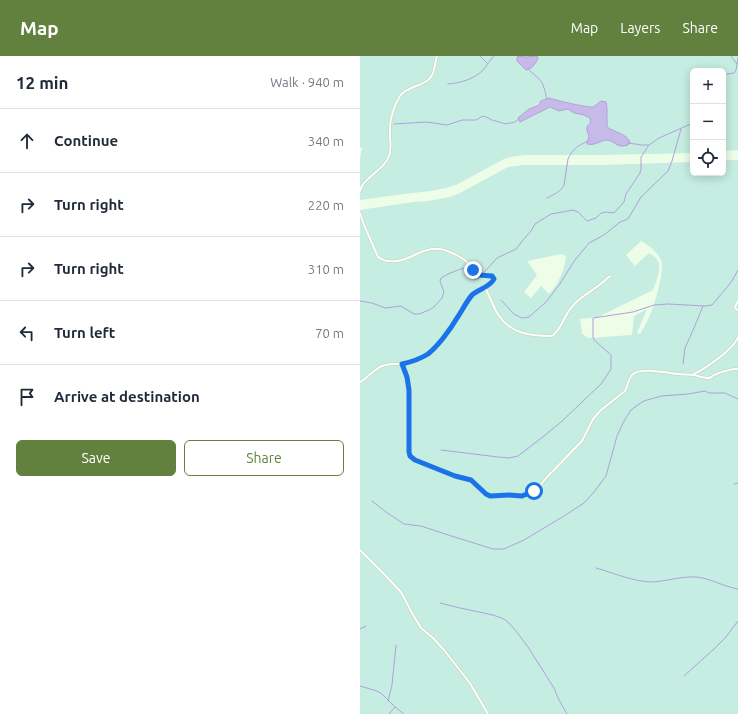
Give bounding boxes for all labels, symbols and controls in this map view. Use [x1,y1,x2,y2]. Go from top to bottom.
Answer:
text: Map [20,17,59,39]
text: Map [571,20,598,36]
text: Layers [620,20,660,36]
text: Share [682,20,718,36]
map controls [690,68,726,176]
button: + [690,68,726,104]
text: 12 min [16,73,69,92]
text: Walk · 940 m [270,75,344,89]
button: − [690,104,726,140]
icon: ahead [16,130,38,152]
text: Continue [54,132,118,149]
text: 340 m [308,134,344,148]
button: locate [690,140,726,176]
icon: right [16,194,38,216]
text: Turn right [54,196,124,213]
text: 220 m [308,198,344,212]
icon: right [16,258,38,280]
text: Turn right [54,260,124,277]
route end [464,261,482,279]
text: 310 m [308,262,344,276]
icon: left [16,322,38,344]
text: Turn left [54,324,115,341]
text: 70 m [315,326,344,340]
icon: arrive [16,386,38,408]
text: Arrive at destination [54,388,200,405]
button: Save [16,440,176,476]
button: Share [184,440,344,476]
route start [525,482,543,500]

